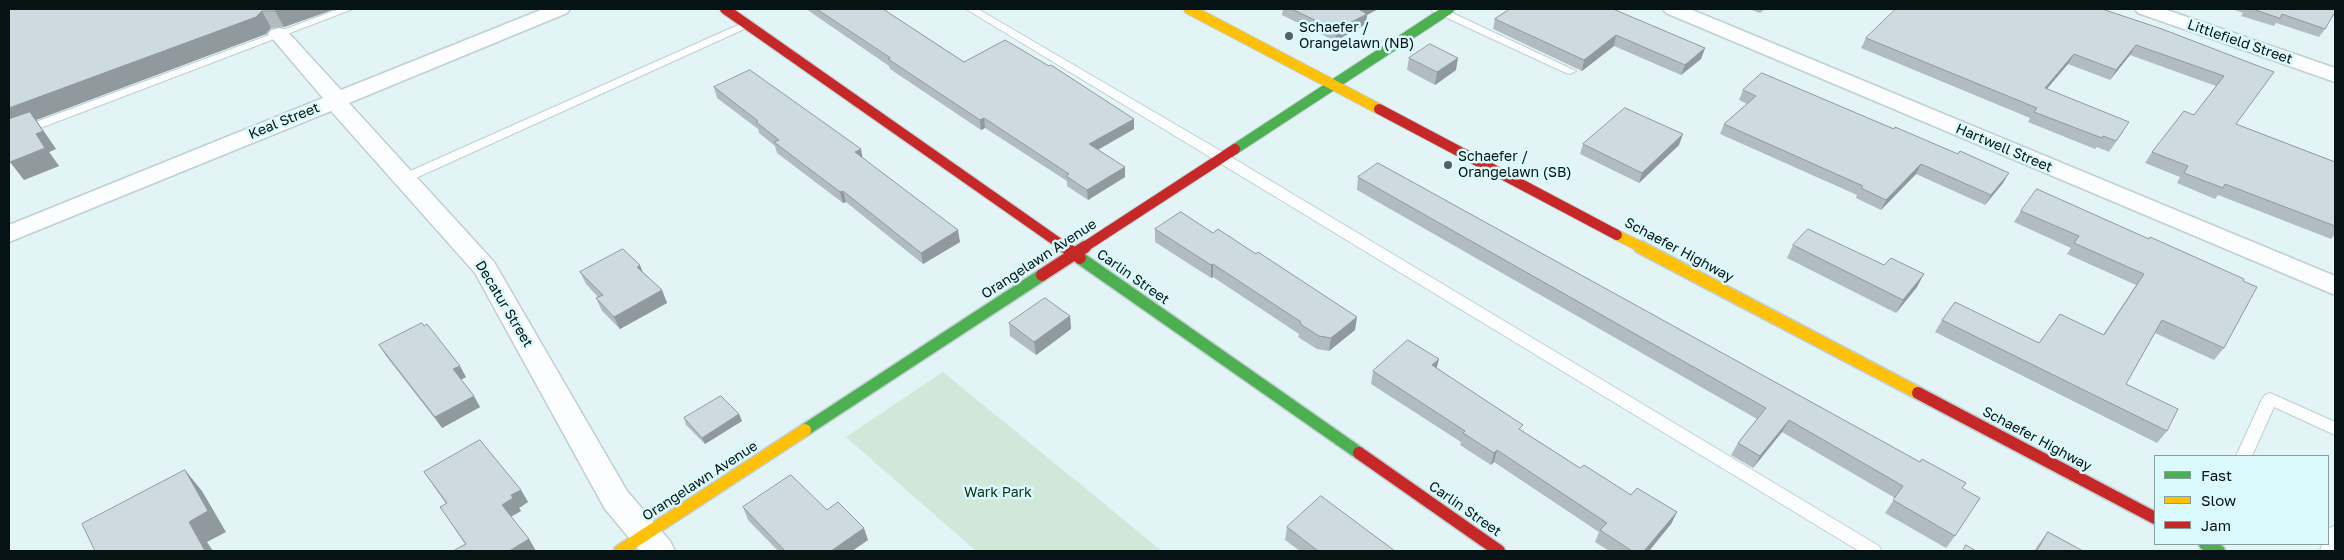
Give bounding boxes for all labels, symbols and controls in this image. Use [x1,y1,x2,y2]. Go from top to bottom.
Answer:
street label: Littlefield Street [2185,16,2295,68]
place label: Schaefer / Orangelawn (NB) [1299,20,1414,52]
marker: Schaefer / Orangelawn (NB) [1283,30,1295,42]
street label: Keal Street [246,99,322,143]
street label: Hartwell Street [1953,120,2055,176]
place label: Schaefer / Orangelawn (SB) [1458,149,1572,182]
marker: Schaefer / Orangelawn (SB) [1442,159,1454,171]
street label: Schaefer Highway [1622,214,1736,286]
street label: Orangelawn Avenue [978,215,1100,303]
street label: Carlin Street [1094,246,1172,308]
street label: Decatur Street [472,258,536,350]
street label: Schaefer Highway [1980,403,2094,475]
street label: Orangelawn Avenue [639,437,761,525]
legend [2154,455,2329,545]
text: Fast [2201,466,2232,484]
street label: Carlin Street [1426,478,1504,540]
park label: Wark Park [964,485,1032,501]
text: Slow [2201,491,2236,509]
text: Jam [2201,516,2231,534]

